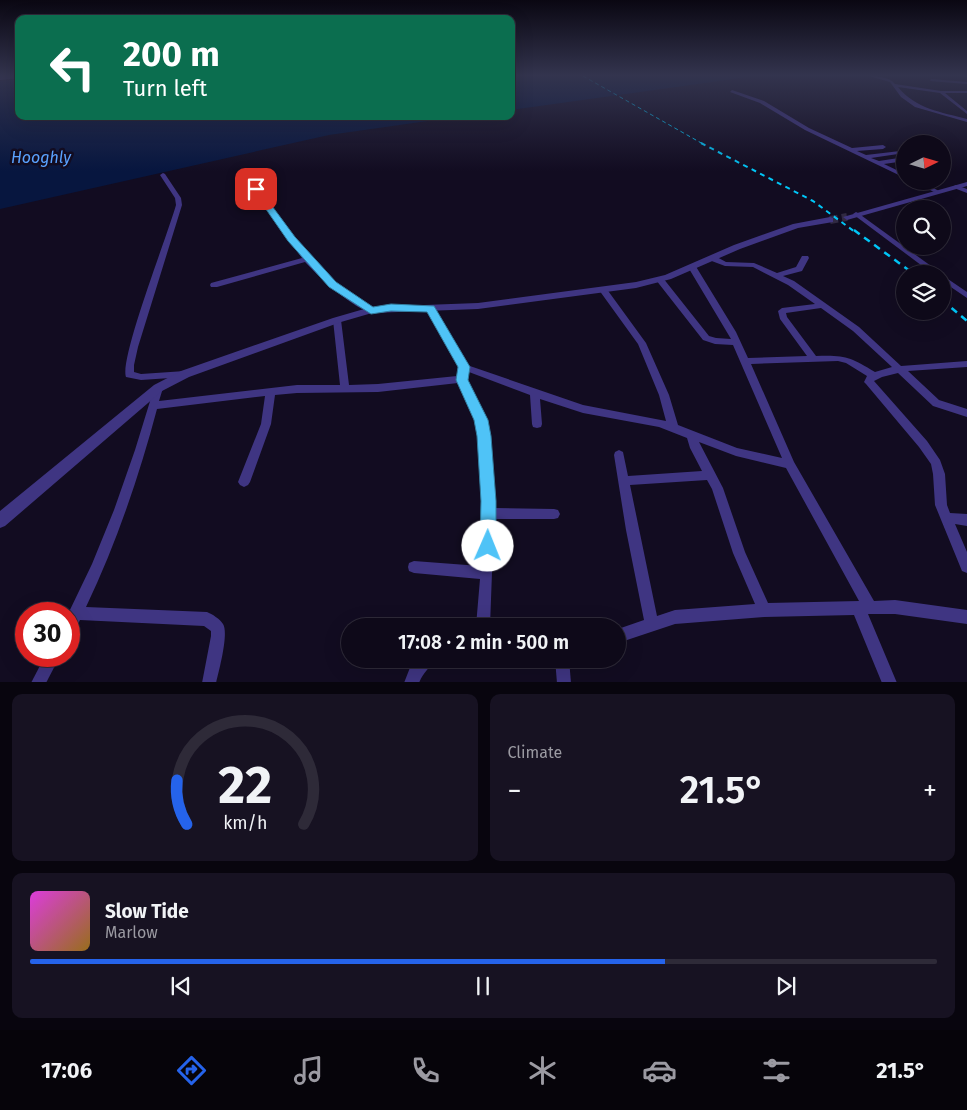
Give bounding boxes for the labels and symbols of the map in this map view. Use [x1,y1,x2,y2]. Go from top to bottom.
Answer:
north arrow [896,135,951,190]
water label: Hooghly [11,148,72,167]
pin [235,168,277,210]
position arrow [461,519,513,571]
speed limit sign: 30 [15,602,80,667]

